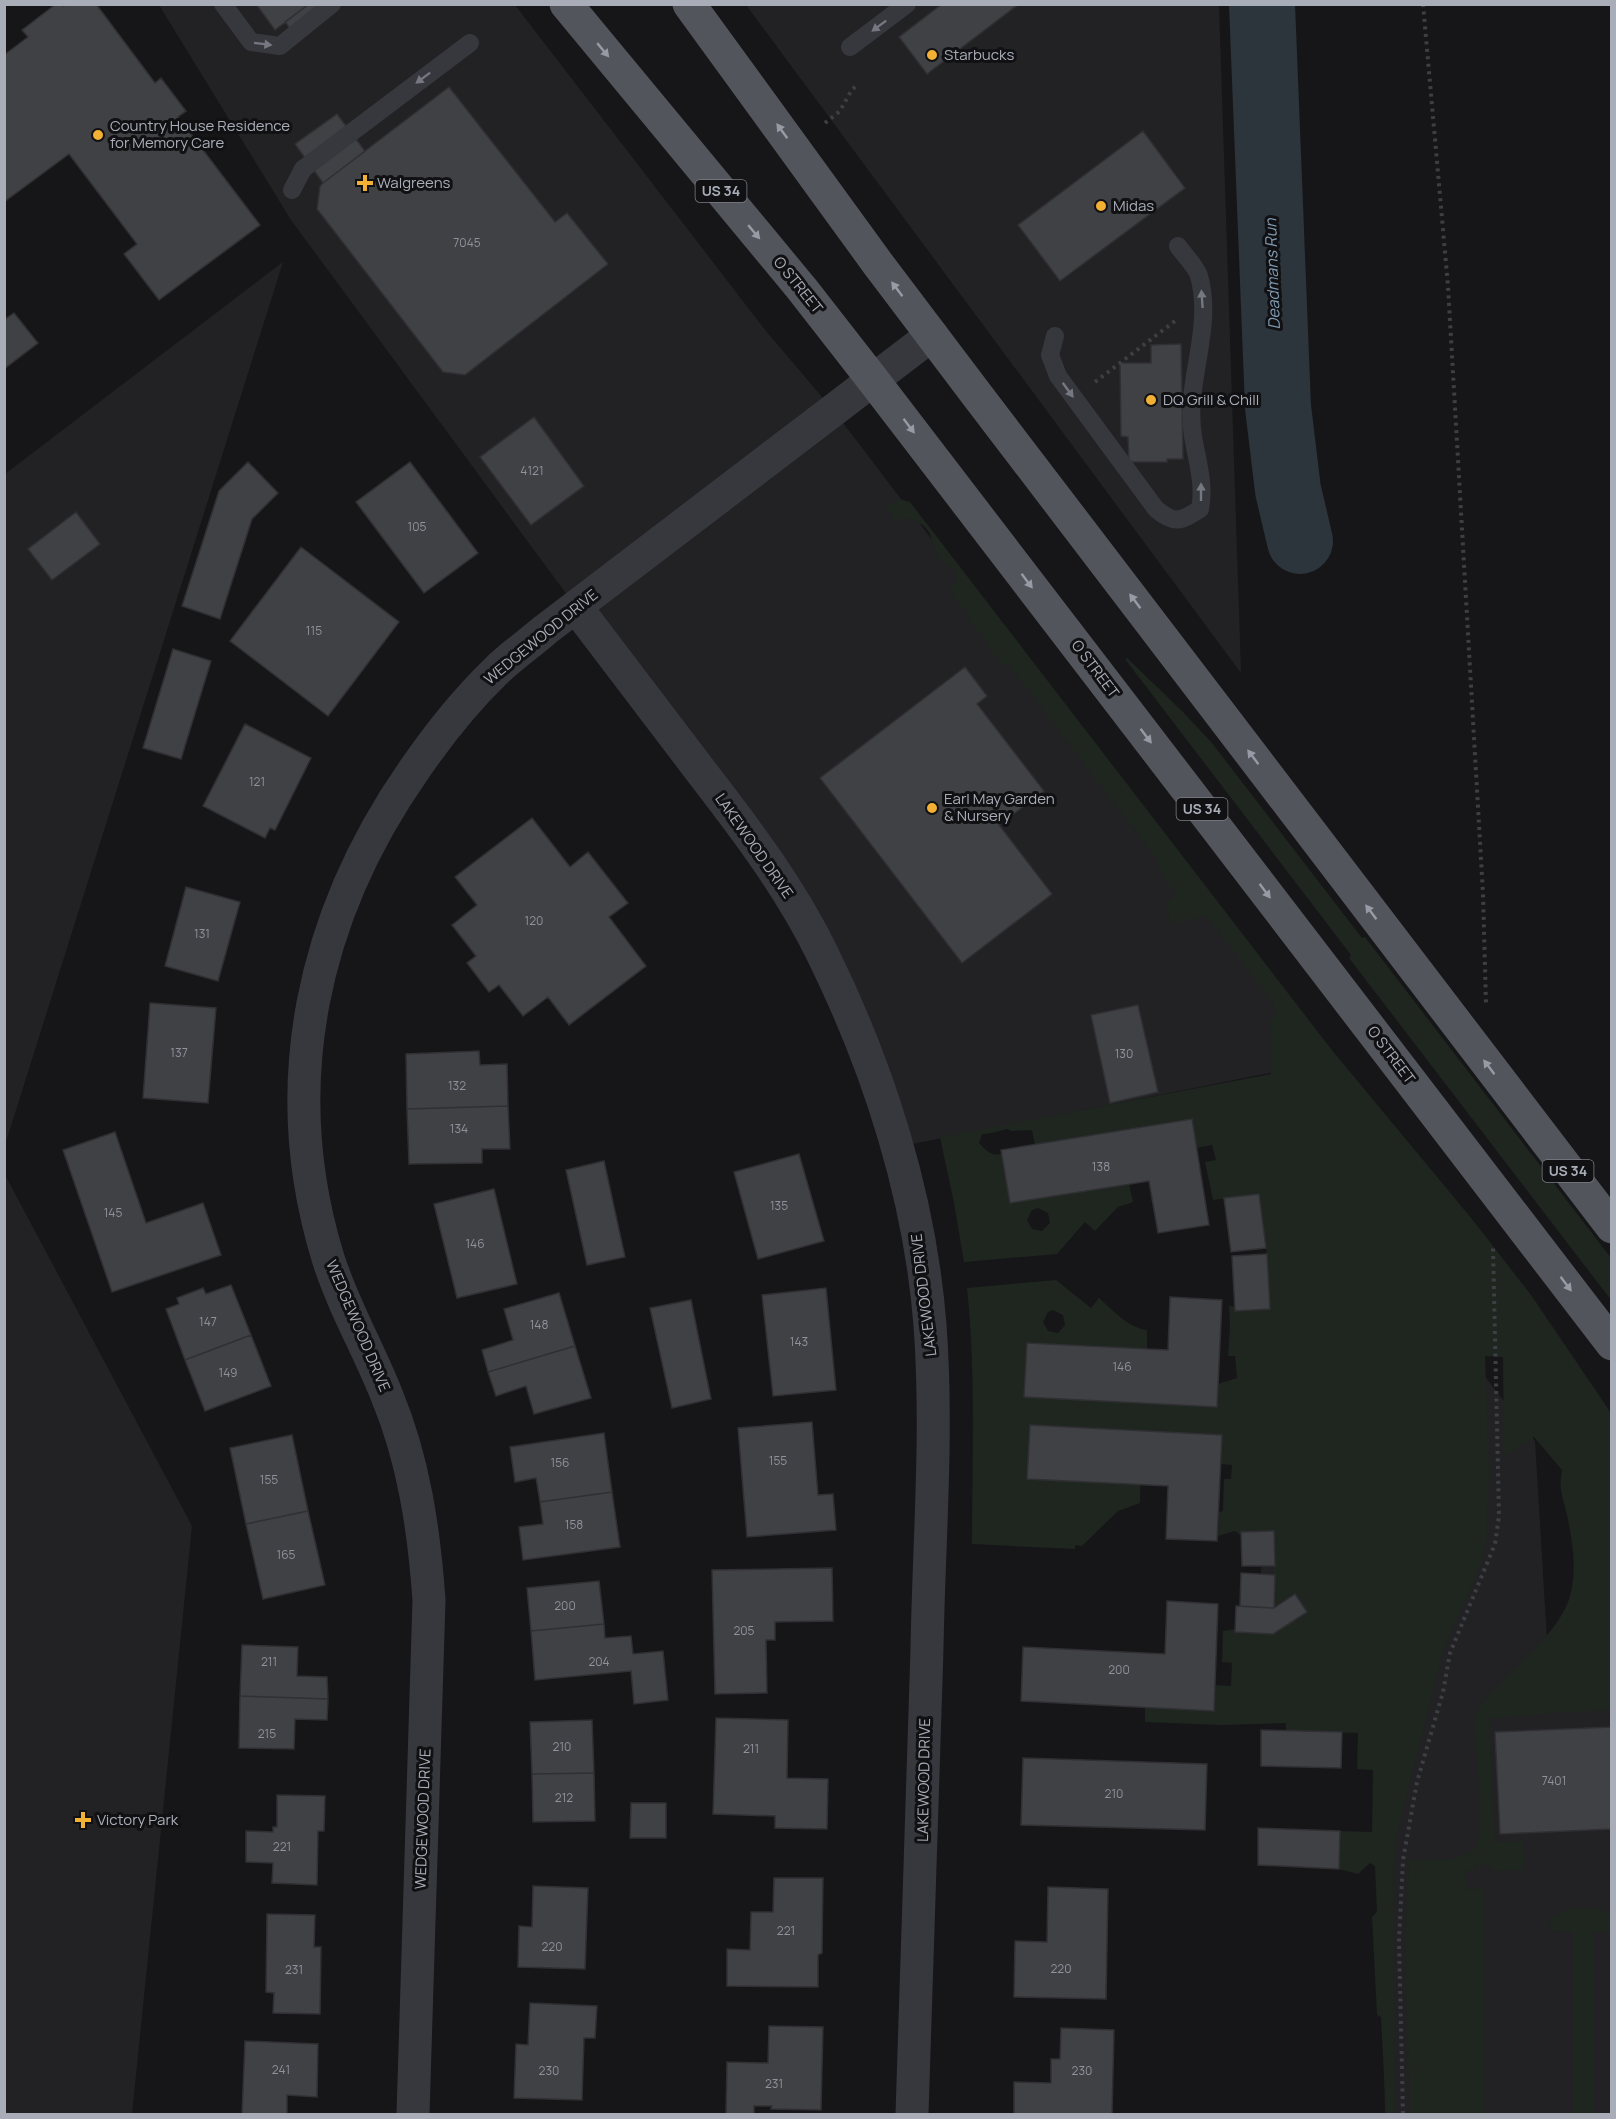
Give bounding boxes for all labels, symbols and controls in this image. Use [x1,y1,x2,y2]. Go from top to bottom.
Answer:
one-way arrow [871,19,886,31]
one-way arrow [253,39,272,49]
one-way arrow [596,42,609,57]
place label: Starbucks [944,44,1014,65]
marker: Starbucks [925,48,939,62]
one-way arrow [415,72,431,85]
place label: Country House Residence for Memory Care [110,115,290,153]
one-way arrow [776,123,788,139]
marker: Country House Residence for Memory Care [91,128,105,142]
place label: Walgreens [377,172,451,193]
marker: Walgreens [358,176,372,190]
road number: US 34 [696,180,746,202]
place label: Midas [1113,195,1154,216]
marker: Midas [1094,199,1108,213]
water label: Deadmans Run [1259,218,1285,330]
one-way arrow [748,224,761,240]
house number: 7045 [453,234,481,251]
street label: O STREET [769,252,828,318]
one-way arrow [891,281,903,296]
one-way arrow [1197,290,1207,309]
one-way arrow [1062,381,1074,397]
place label: DQ Grill & Chill [1163,389,1259,410]
marker: DQ Grill & Chill [1144,393,1158,407]
one-way arrow [903,418,915,434]
house number: 4121 [520,462,544,479]
one-way arrow [1196,482,1206,501]
house number: 105 [408,518,427,535]
one-way arrow [1021,574,1033,589]
street label: WEDGEWOOD DRIVE [479,584,602,689]
one-way arrow [1130,594,1142,609]
house number: 115 [306,622,322,639]
street label: O STREET [1067,635,1124,702]
one-way arrow [1140,728,1152,744]
one-way arrow [1248,749,1260,764]
house number: 121 [249,773,265,790]
place label: Earl May Garden & Nursery [944,788,1055,826]
street label: LAKEWOOD DRIVE [710,789,799,902]
road number: US 34 [1176,798,1228,820]
marker: Earl May Garden & Nursery [925,801,939,815]
one-way arrow [1258,883,1270,898]
one-way arrow [1366,904,1378,919]
house number: 120 [525,912,543,929]
house number: 131 [194,925,210,942]
street label: O STREET [1363,1021,1420,1088]
house number: 137 [170,1044,188,1061]
house number: 130 [1115,1045,1133,1062]
one-way arrow [1483,1059,1495,1075]
house number: 132 [448,1077,466,1094]
house number: 134 [450,1120,468,1137]
house number: 138 [1092,1158,1110,1175]
road number: US 34 [1542,1160,1594,1182]
house number: 135 [770,1197,788,1214]
house number: 145 [104,1204,122,1221]
street label: LAKEWOOD DRIVE [906,1232,941,1358]
house number: 146 [465,1235,485,1252]
street label: WEDGEWOOD DRIVE [321,1257,396,1395]
one-way arrow [1560,1276,1572,1292]
house number: 147 [199,1313,217,1330]
house number: 148 [530,1316,548,1333]
house number: 143 [790,1333,808,1350]
house number: 146 [1112,1358,1132,1375]
house number: 149 [218,1364,238,1381]
house number: 155 [769,1452,787,1469]
house number: 156 [550,1454,570,1471]
house number: 155 [260,1471,278,1488]
house number: 158 [565,1516,583,1533]
house number: 165 [276,1546,296,1563]
house number: 200 [554,1597,576,1614]
house number: 205 [733,1622,755,1639]
house number: 211 [261,1653,277,1670]
house number: 204 [588,1653,610,1670]
house number: 200 [1108,1661,1130,1678]
street label: LAKEWOOD DRIVE [912,1718,935,1842]
house number: 215 [258,1725,276,1742]
house number: 210 [553,1738,571,1755]
house number: 211 [743,1740,759,1757]
street label: WEDGEWOOD DRIVE [410,1748,435,1890]
house number: 7401 [1542,1772,1566,1789]
house number: 210 [1105,1785,1123,1802]
house number: 212 [555,1789,573,1806]
place label: Victory Park [97,1809,179,1830]
marker: Victory Park [74,1811,92,1829]
house number: 221 [273,1838,291,1855]
house number: 221 [777,1922,795,1939]
house number: 220 [541,1938,563,1955]
house number: 220 [1050,1960,1072,1977]
house number: 231 [285,1961,303,1978]
house number: 241 [272,2061,290,2078]
house number: 230 [539,2062,559,2079]
house number: 230 [1072,2062,1092,2079]
house number: 231 [765,2075,783,2092]

